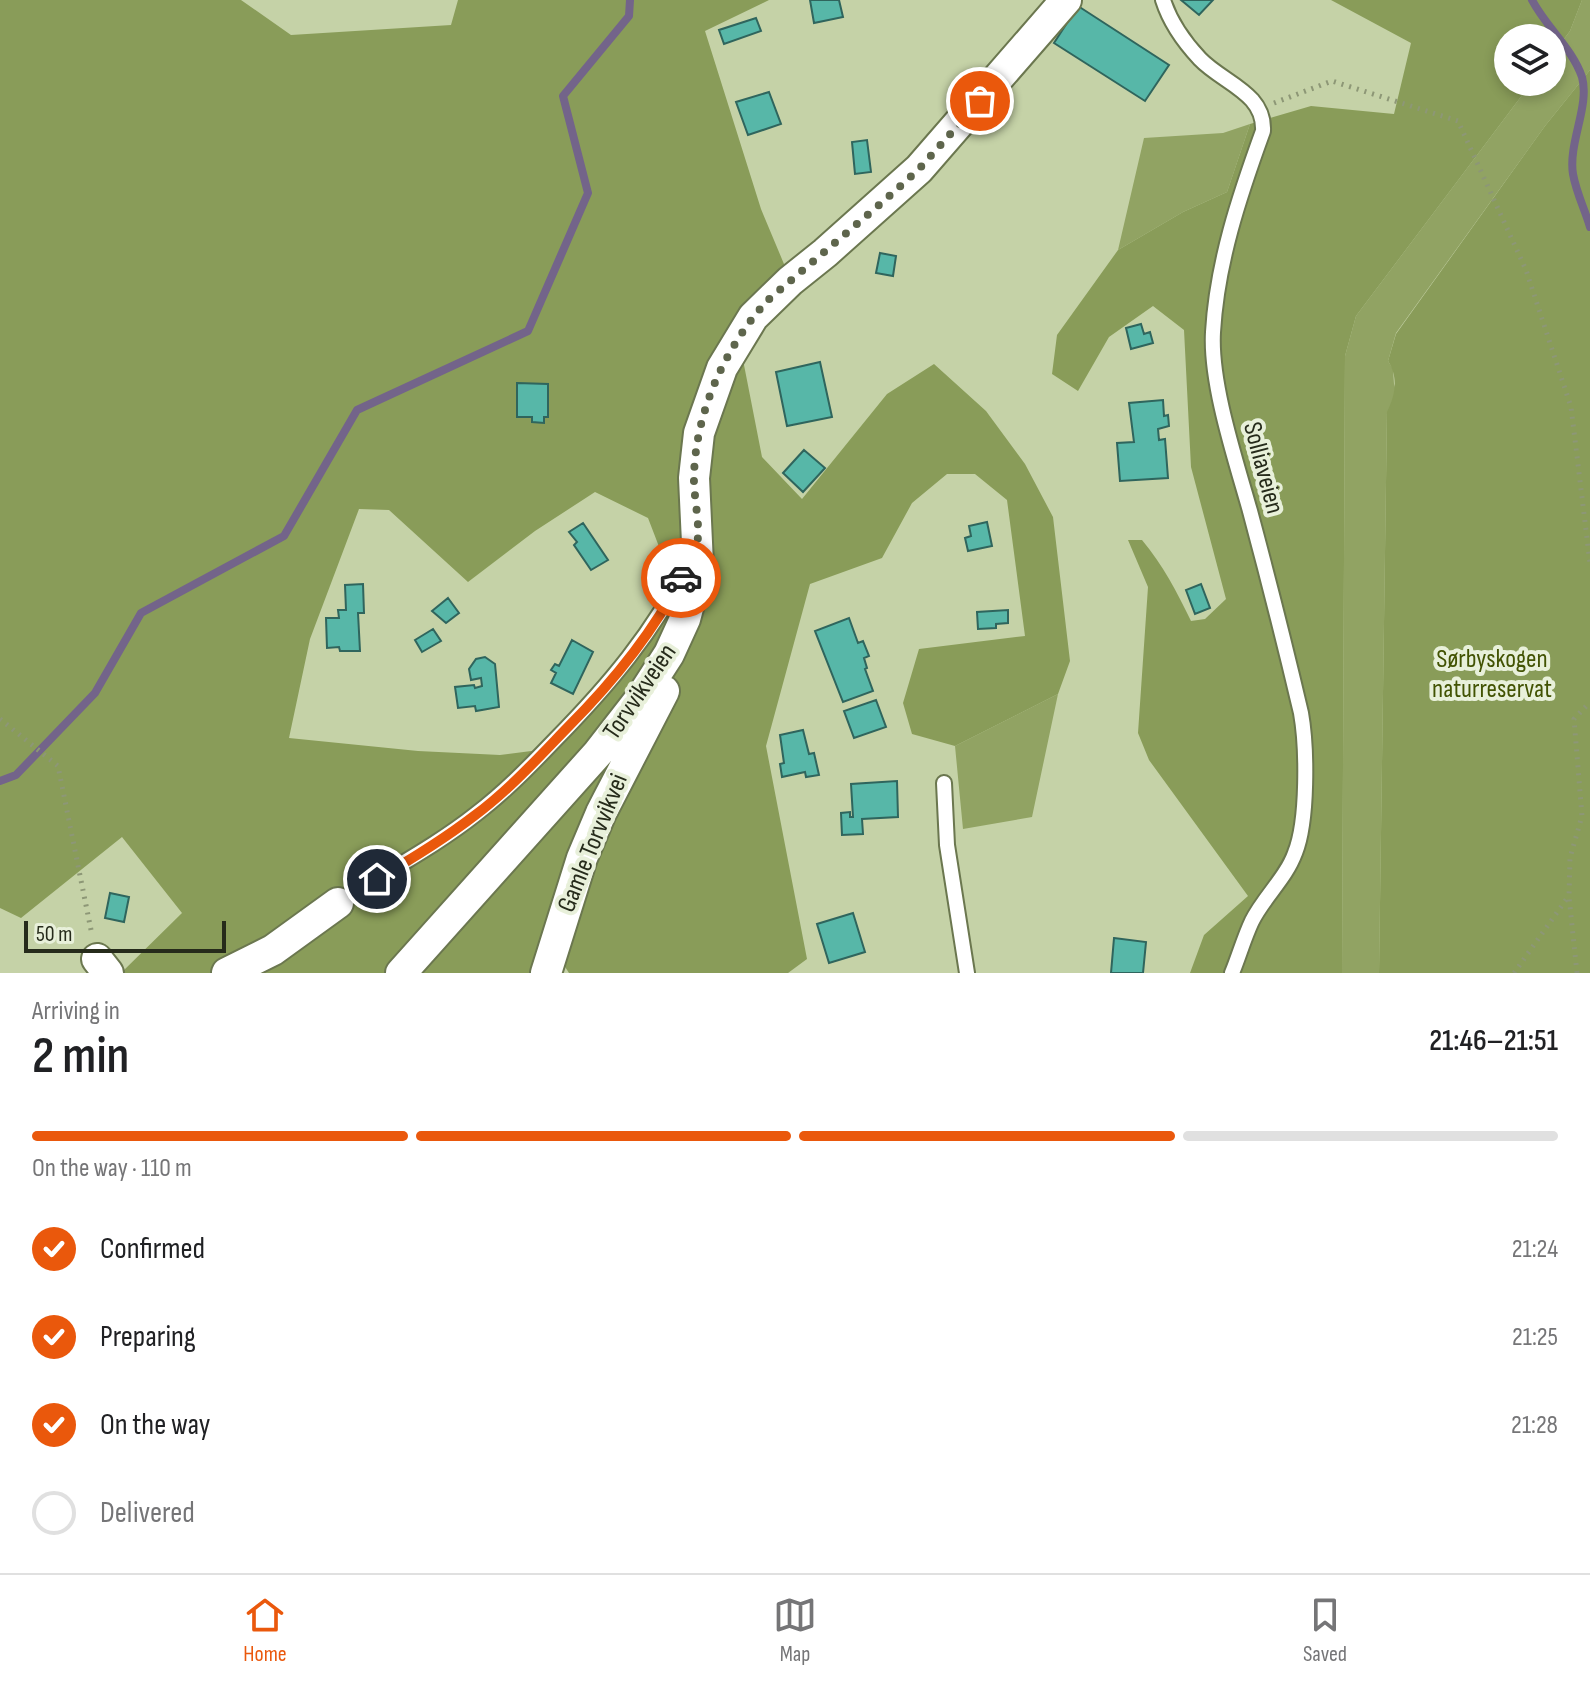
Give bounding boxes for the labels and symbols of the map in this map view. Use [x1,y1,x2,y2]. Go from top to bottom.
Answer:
pin [946,67,1014,135]
street label: Solliaveien [1236,419,1290,517]
courier [641,538,721,618]
street label: Torvvikveien [597,638,683,746]
park label: Sørbyskogen naturreservat [1432,644,1552,705]
street label: Gamle Torvvikvei [551,769,635,917]
pin [343,845,411,913]
scale bar [24,917,226,953]

